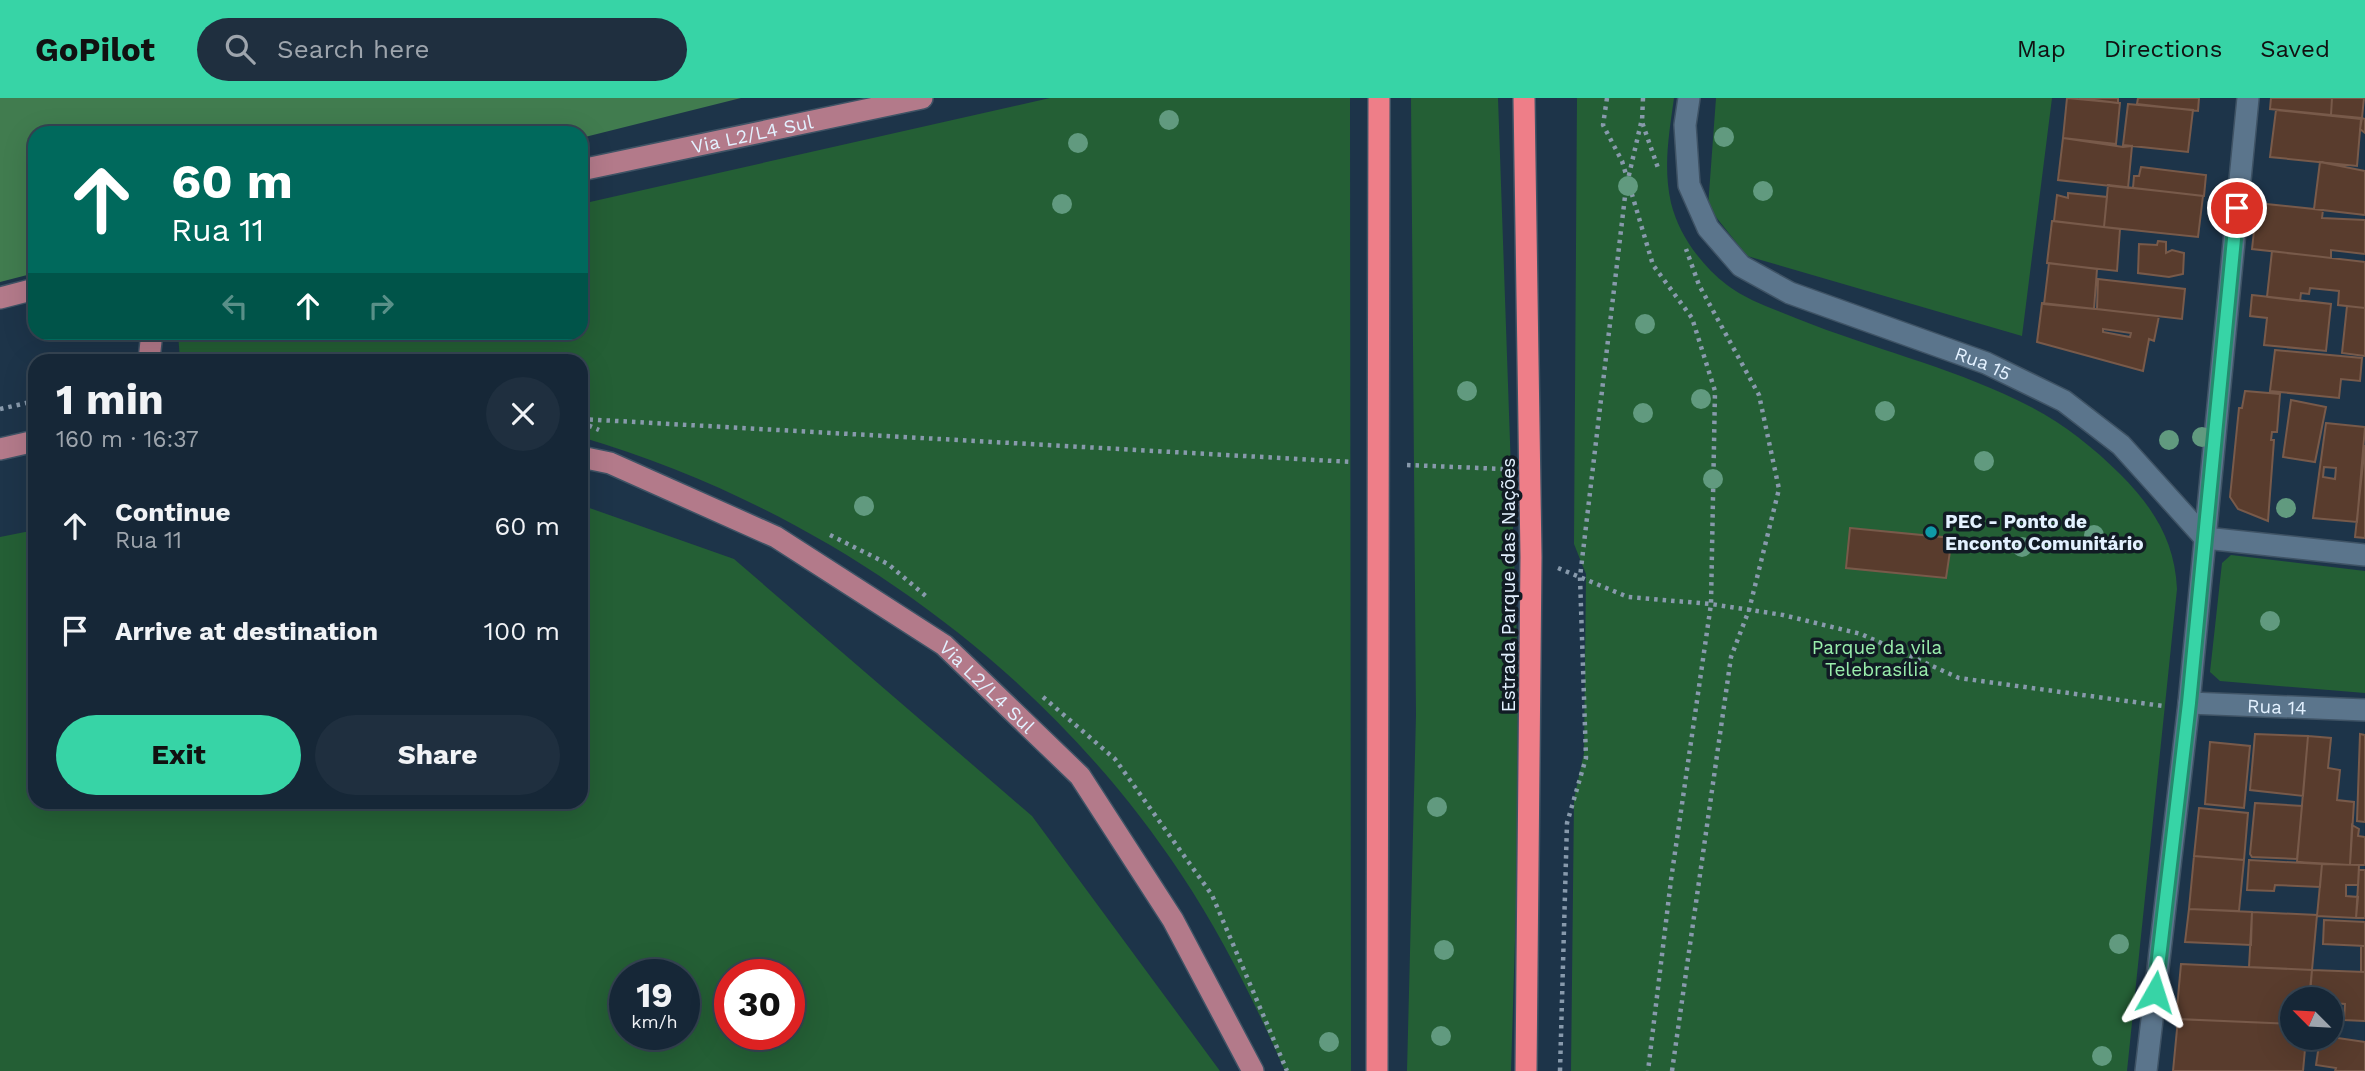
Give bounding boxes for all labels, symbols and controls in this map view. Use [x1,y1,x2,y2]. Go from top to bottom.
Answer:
search box [197,18,687,81]
text: GoPilot [35,30,155,69]
icon: search [221,30,259,68]
text: Search here [277,34,429,64]
text: Map [2017,35,2066,63]
text: Directions [2104,35,2222,63]
text: Saved [2260,35,2330,63]
street label: Via L2/L4 Sul [689,110,815,158]
text: 60 m [171,152,293,210]
icon: ahead [56,154,147,245]
pin [2207,178,2267,238]
icon: arrive [2218,189,2256,227]
text: Rua 11 [171,211,264,249]
icon: left [216,287,254,325]
icon: ahead [289,287,327,325]
icon: right [362,287,400,325]
street label: Rua 15 [1951,342,2015,385]
text: 1 min [56,375,164,424]
button: close [486,377,560,451]
text: 160 m · 16:37 [56,426,199,453]
street label: Estrada Parque das Nações [1497,458,1520,712]
text: Continue [115,497,231,527]
icon: ahead [56,507,94,545]
place label: PEC - Ponto de Enconto Comunitário [1945,510,2144,555]
text: 60 m [494,511,560,541]
marker: PEC - Ponto de Enconto Comunitário [1923,524,1939,540]
text: Rua 11 [115,527,182,554]
icon: arrive [56,612,94,650]
text: Arrive at destination [115,616,378,646]
text: 100 m [484,616,560,646]
street label: Via L2/L4 Sul [934,636,1039,738]
park label: Parque da vila Telebrasília [1812,636,1943,681]
street label: Rua 14 [2247,694,2307,720]
button: Exit [56,715,301,795]
button: Share [315,715,560,795]
position arrow [2118,955,2192,1029]
speed limit sign: 30 [714,959,805,1050]
text: 19 [636,974,673,1016]
north arrow [2280,987,2343,1050]
map controls [2280,987,2343,1050]
text: km/h [631,1011,678,1032]

